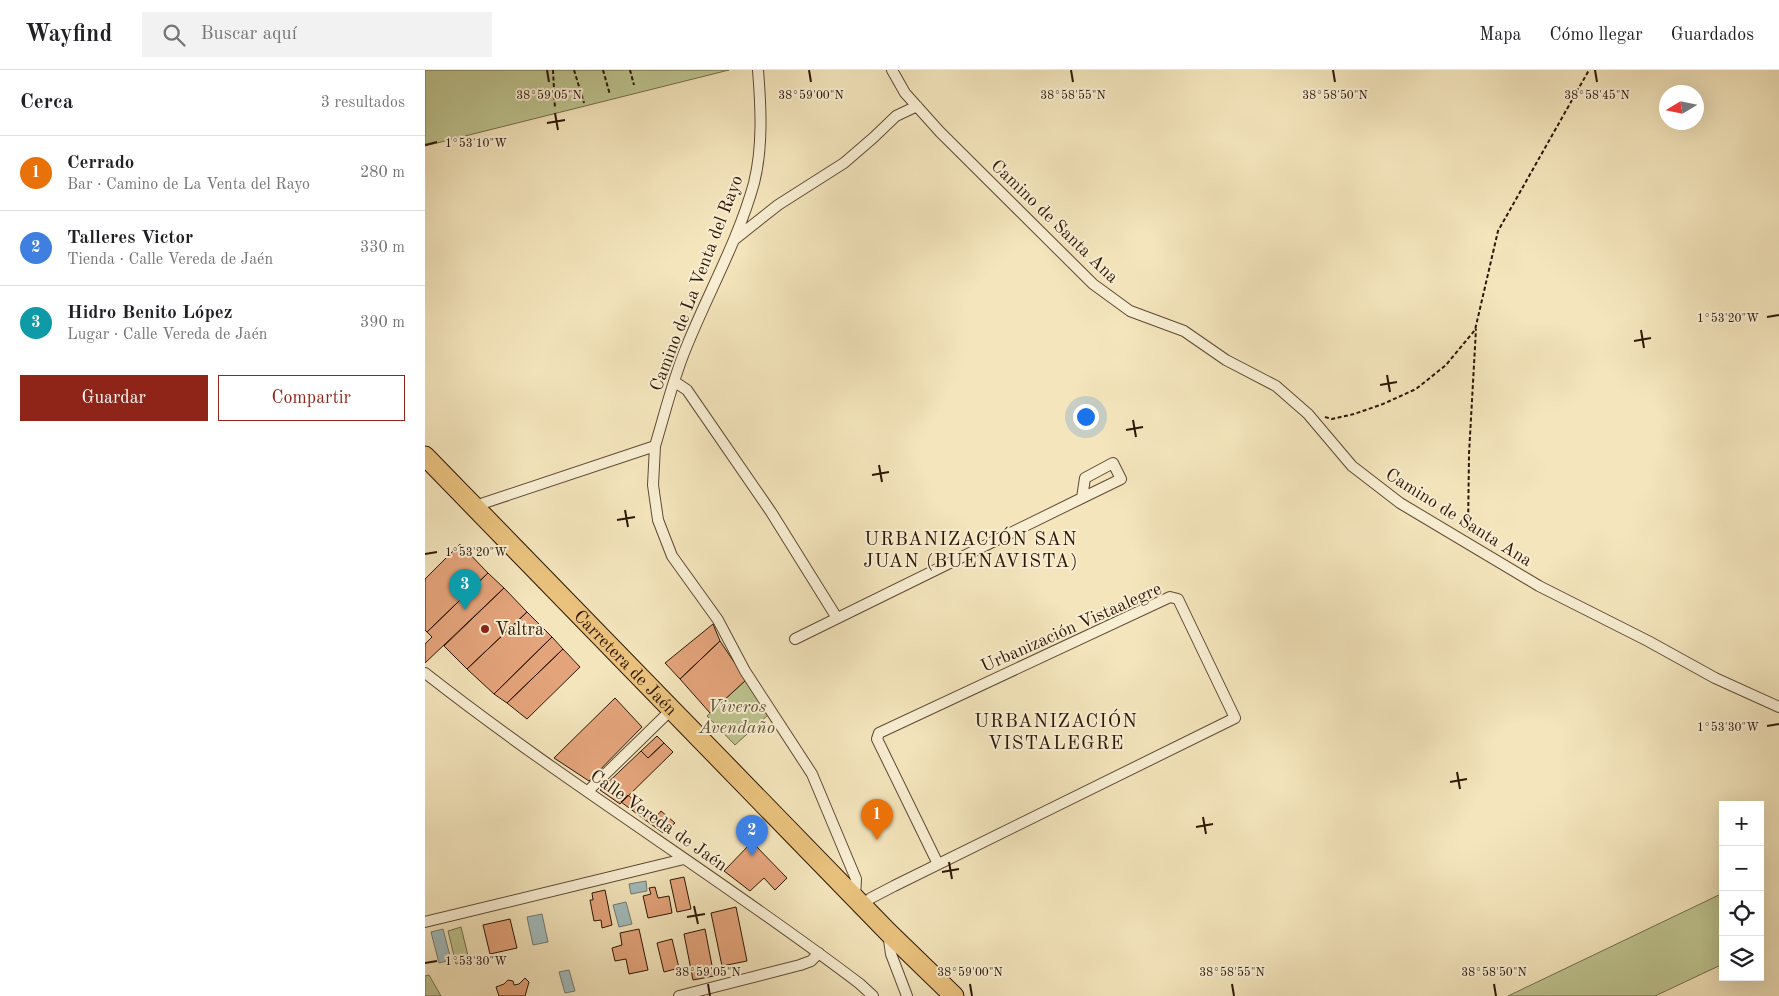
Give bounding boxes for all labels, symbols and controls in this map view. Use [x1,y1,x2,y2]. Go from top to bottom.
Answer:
search box [142,12,492,57]
icon: search [160,21,188,49]
text: Wayfind [25,23,112,47]
text: Buscar aquí [200,25,297,44]
text: Mapa [1479,26,1521,44]
text: Cómo llegar [1549,26,1643,44]
text: Guardados [1671,26,1754,44]
north arrow [1659,85,1704,130]
text: 38°59'05"N [516,89,582,102]
text: 38°59'00"N [778,89,844,102]
text: 38°58'55"N [1040,89,1106,102]
text: 38°58'50"N [1302,89,1368,102]
text: 38°58'45"N [1564,89,1630,102]
text: Cerca [20,92,73,113]
text: 3 resultados [321,95,405,111]
text: 1°53'10"W [445,137,507,150]
text: Cerrado [67,154,134,173]
street label: Camino de Santa Ana [987,157,1121,287]
text: 1 [31,165,41,181]
text: 280 m [360,165,405,181]
street label: Camino de La Venta del Rayo [647,173,746,394]
text: Bar · Camino de La Venta del Rayo [67,177,310,193]
text: Talleres Victor [67,229,193,248]
text: 2 [31,240,41,256]
text: 330 m [360,240,405,256]
text: Tienda · Calle Vereda de Jaén [67,252,273,268]
text: Hidro Benito López [67,304,232,323]
text: 1°53'20"W [1697,312,1759,325]
text: 3 [31,315,41,331]
text: 390 m [360,315,405,331]
text: Lugar · Calle Vereda de Jaén [67,327,267,343]
button: Guardar [20,375,208,421]
button: Compartir [218,375,405,421]
your location [1073,404,1099,430]
street label: Camino de Santa Ana [1382,465,1535,570]
district label: URBANIZACIÓN SAN JUAN (BUENAVISTA) [863,526,1079,572]
text: 1°53'20"W [445,546,507,559]
pin: 3 [449,569,481,610]
street label: Urbanización Vistaalegre [978,580,1164,676]
street label: Carretera de Jaén [570,607,680,720]
place label: Valtra [495,621,544,639]
marker: Valtra [479,623,491,635]
park label: Viveros Avendaño [698,698,775,737]
district label: URBANIZACIÓN VISTALEGRE [974,708,1138,754]
text: 1°53'30"W [1697,721,1759,734]
street label: Calle Vereda de Jaén [587,767,730,875]
pin: 1 [861,799,893,840]
map controls [1719,801,1764,981]
button: + [1719,801,1764,846]
pin: 2 [736,815,768,856]
button: − [1719,846,1764,891]
button: locate [1719,891,1764,936]
button: layers [1719,936,1764,981]
text: 1°53'30"W [445,955,507,968]
text: 38°59'05"N [675,966,741,979]
text: 38°59'00"N [937,966,1003,979]
text: 38°58'55"N [1199,966,1265,979]
text: 38°58'50"N [1461,966,1527,979]

